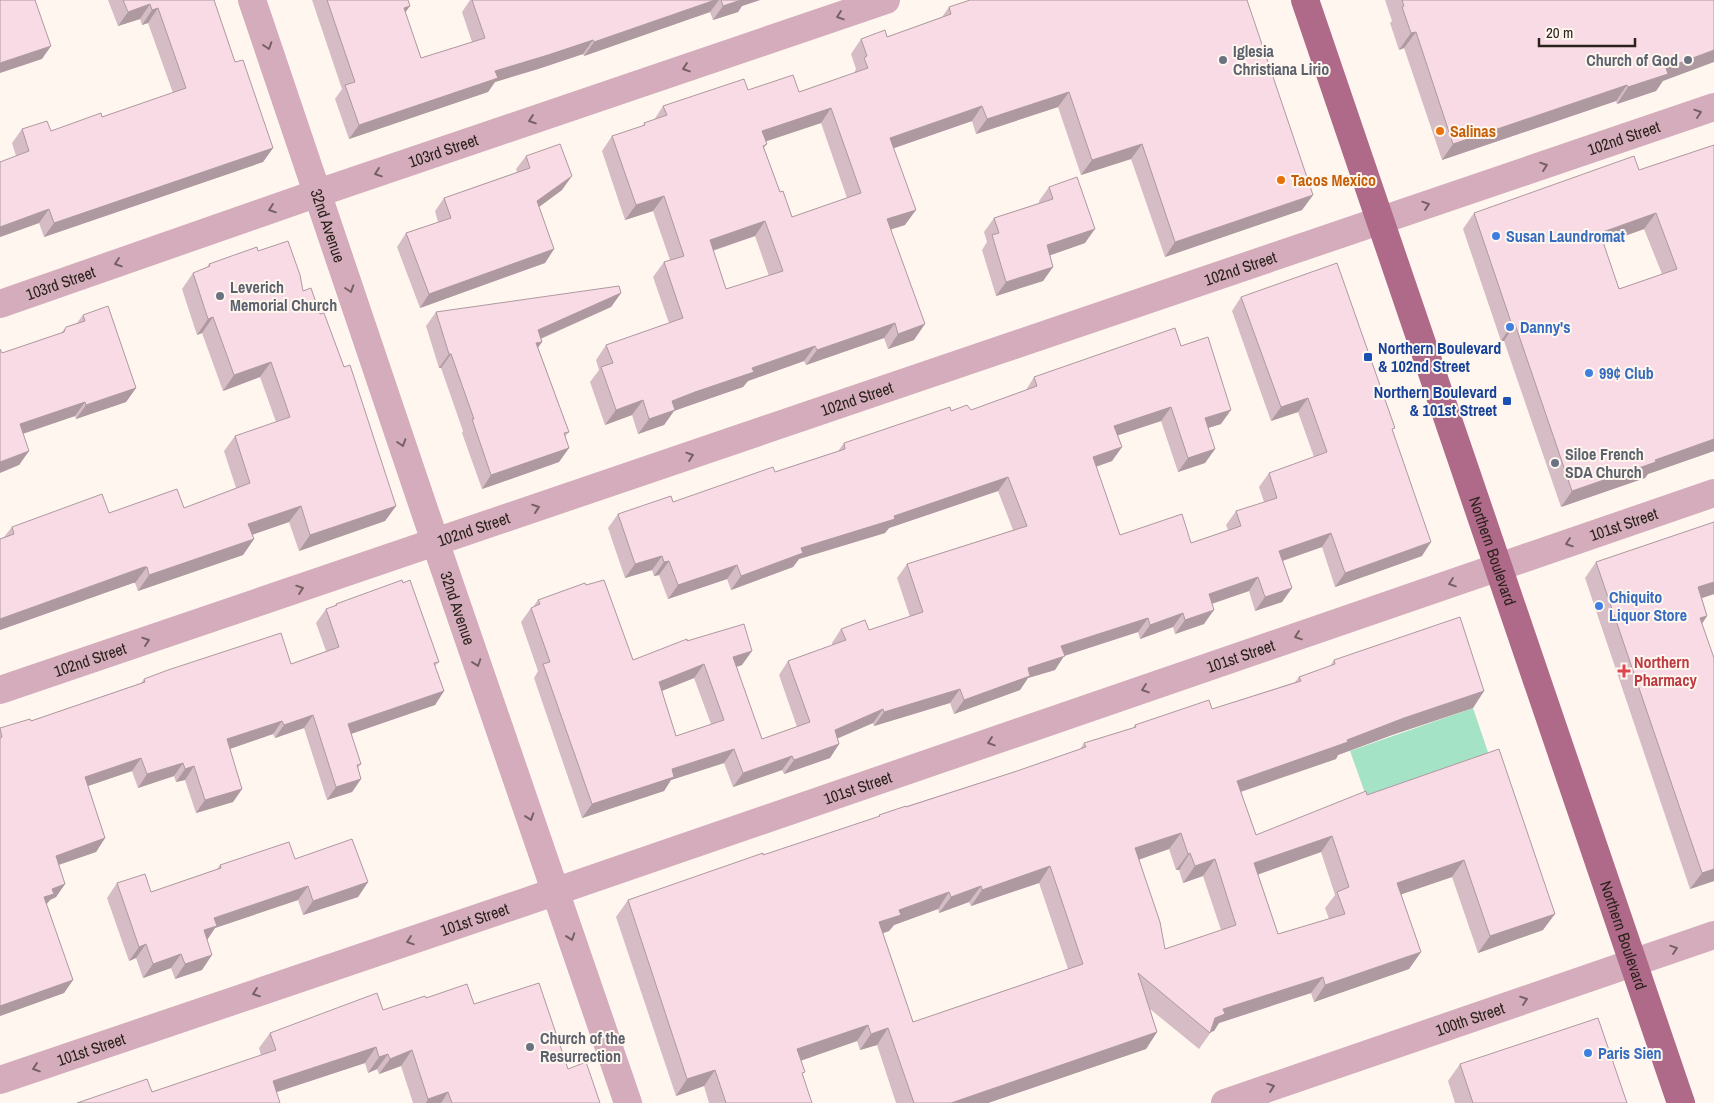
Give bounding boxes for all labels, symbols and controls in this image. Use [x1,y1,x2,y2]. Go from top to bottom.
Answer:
one-way arrow [836,10,845,20]
scale bar [1539,15,1635,47]
text: 20 m [1546,22,1573,43]
place label: Iglesia Christiana Lirio [1233,40,1329,80]
one-way arrow [262,42,272,50]
place label: Church of God [1586,49,1678,71]
marker: Iglesia Christiana Lirio [1217,54,1229,66]
marker: Church of God [1682,54,1694,66]
one-way arrow [682,62,691,72]
one-way arrow [1693,109,1701,119]
one-way arrow [529,114,537,124]
street label: 102nd Street [1585,115,1663,160]
place label: Salinas [1450,120,1496,142]
marker: Salinas [1434,125,1446,137]
street label: 103rd Street [405,128,481,173]
one-way arrow [1539,161,1548,171]
one-way arrow [375,167,383,177]
place label: Tacos Mexico [1291,169,1376,191]
marker: Tacos Mexico [1275,174,1287,186]
street label: 32nd Avenue [306,186,351,265]
one-way arrow [1422,201,1430,211]
one-way arrow [268,203,277,213]
place label: Susan Laundromat [1506,225,1625,247]
marker: Susan Laundromat [1490,230,1502,242]
street label: 102nd Street [1201,246,1280,291]
one-way arrow [115,257,123,267]
street label: 103rd Street [23,261,98,305]
place label: Leverich Memorial Church [230,276,337,316]
one-way arrow [344,284,354,293]
marker: Leverich Memorial Church [214,290,226,302]
place label: Danny's [1520,316,1571,338]
marker: Danny's [1504,321,1516,333]
place label: Northern Boulevard & 102nd Street [1378,337,1501,377]
marker: Northern Boulevard & 102nd Street [1362,351,1374,363]
place label: 99¢ Club [1599,362,1654,384]
marker: 99¢ Club [1583,367,1595,379]
street label: 102nd Street [818,376,896,421]
place label: Northern Boulevard & 101st Street [1374,381,1498,421]
marker: Northern Boulevard & 101st Street [1501,395,1513,407]
one-way arrow [396,438,406,447]
place label: Siloe French SDA Church [1565,443,1644,483]
one-way arrow [685,452,694,462]
marker: Siloe French SDA Church [1549,457,1561,469]
street label: Northern Boulevard [1464,493,1522,608]
street label: 101st Street [1586,502,1661,546]
one-way arrow [532,504,540,514]
street label: 102nd Street [434,506,513,552]
one-way arrow [1565,537,1573,547]
street label: 32nd Avenue [435,568,481,648]
one-way arrow [1448,577,1457,587]
one-way arrow [295,584,303,594]
place label: Chiquito Liquor Store [1609,586,1687,626]
marker: Chiquito Liquor Store [1593,600,1605,612]
one-way arrow [1295,630,1303,640]
street label: 101st Street [1203,634,1278,678]
street label: 102nd Street [51,637,129,682]
one-way arrow [141,637,149,647]
place label: Northern Pharmacy [1634,651,1697,691]
one-way arrow [471,658,481,667]
marker: Northern Pharmacy [1618,665,1630,677]
one-way arrow [1141,683,1150,693]
one-way arrow [987,736,996,746]
street label: 101st Street [820,766,895,810]
one-way arrow [524,812,534,820]
street label: Northern Boulevard [1595,878,1653,993]
street label: 101st Street [437,897,512,941]
one-way arrow [566,933,576,941]
one-way arrow [406,935,415,945]
one-way arrow [1669,945,1677,955]
one-way arrow [252,987,261,997]
one-way arrow [1519,996,1528,1006]
street label: 100th Street [1433,997,1508,1041]
street label: 101st Street [54,1027,128,1071]
place label: Church of the Resurrection [540,1027,625,1067]
marker: Church of the Resurrection [524,1041,536,1053]
place label: Paris Sien [1598,1042,1661,1064]
marker: Paris Sien [1582,1047,1594,1059]
one-way arrow [32,1062,40,1072]
one-way arrow [1266,1083,1275,1093]

